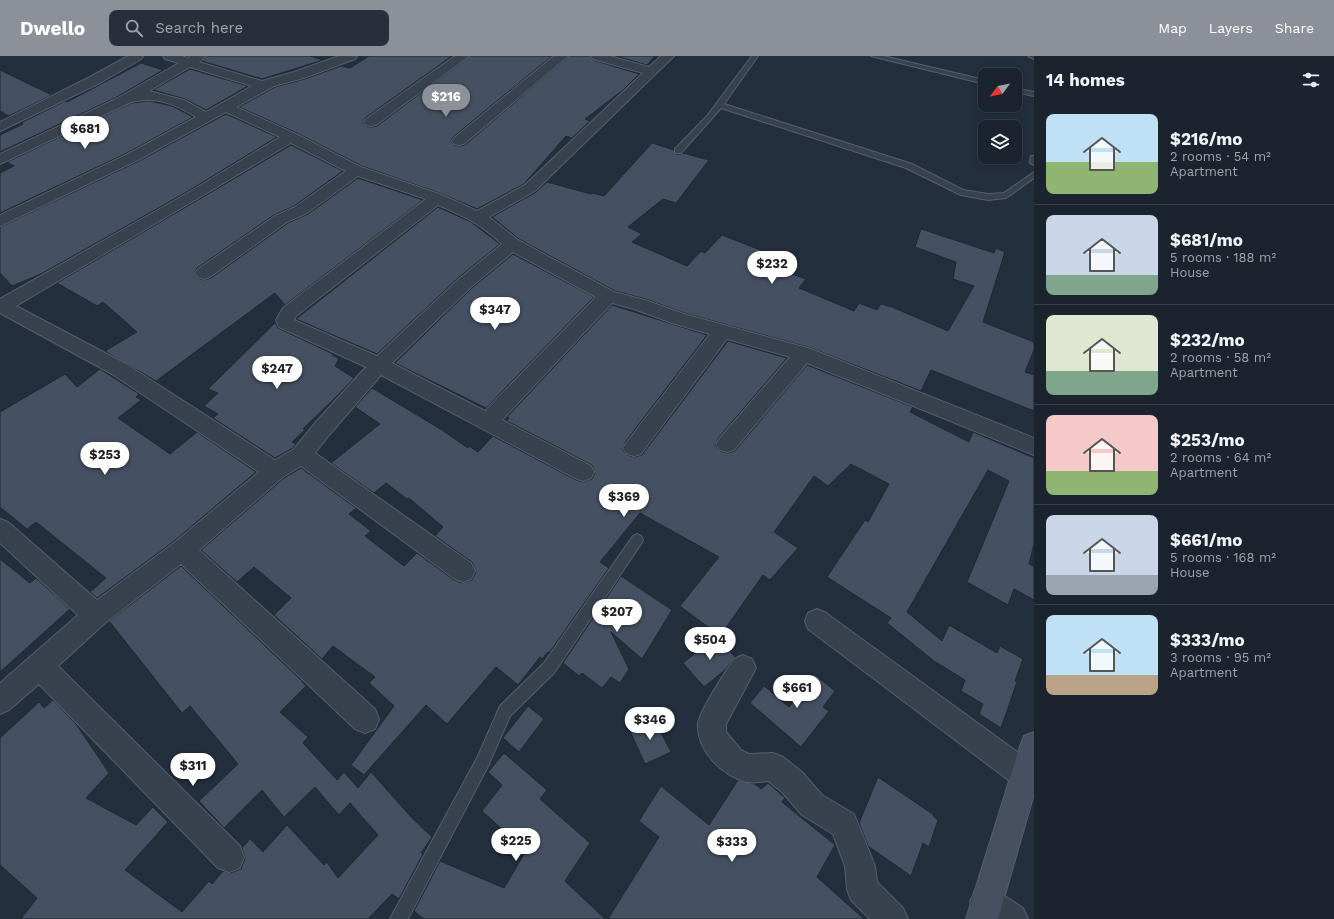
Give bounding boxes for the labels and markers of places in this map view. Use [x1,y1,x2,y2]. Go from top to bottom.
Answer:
pin: $216 [422,84,470,118]
pin: $681 [61,116,109,150]
pin: $232 [748,251,796,285]
pin: $347 [471,297,519,331]
pin: $247 [253,356,301,390]
pin: $253 [81,442,129,476]
pin: $369 [600,484,648,518]
pin: $207 [593,599,641,633]
pin: $504 [686,627,734,661]
pin: $661 [773,675,821,709]
pin: $346 [626,707,674,741]
pin: $311 [169,753,217,787]
pin: $225 [492,828,540,862]
pin: $333 [708,829,756,863]

